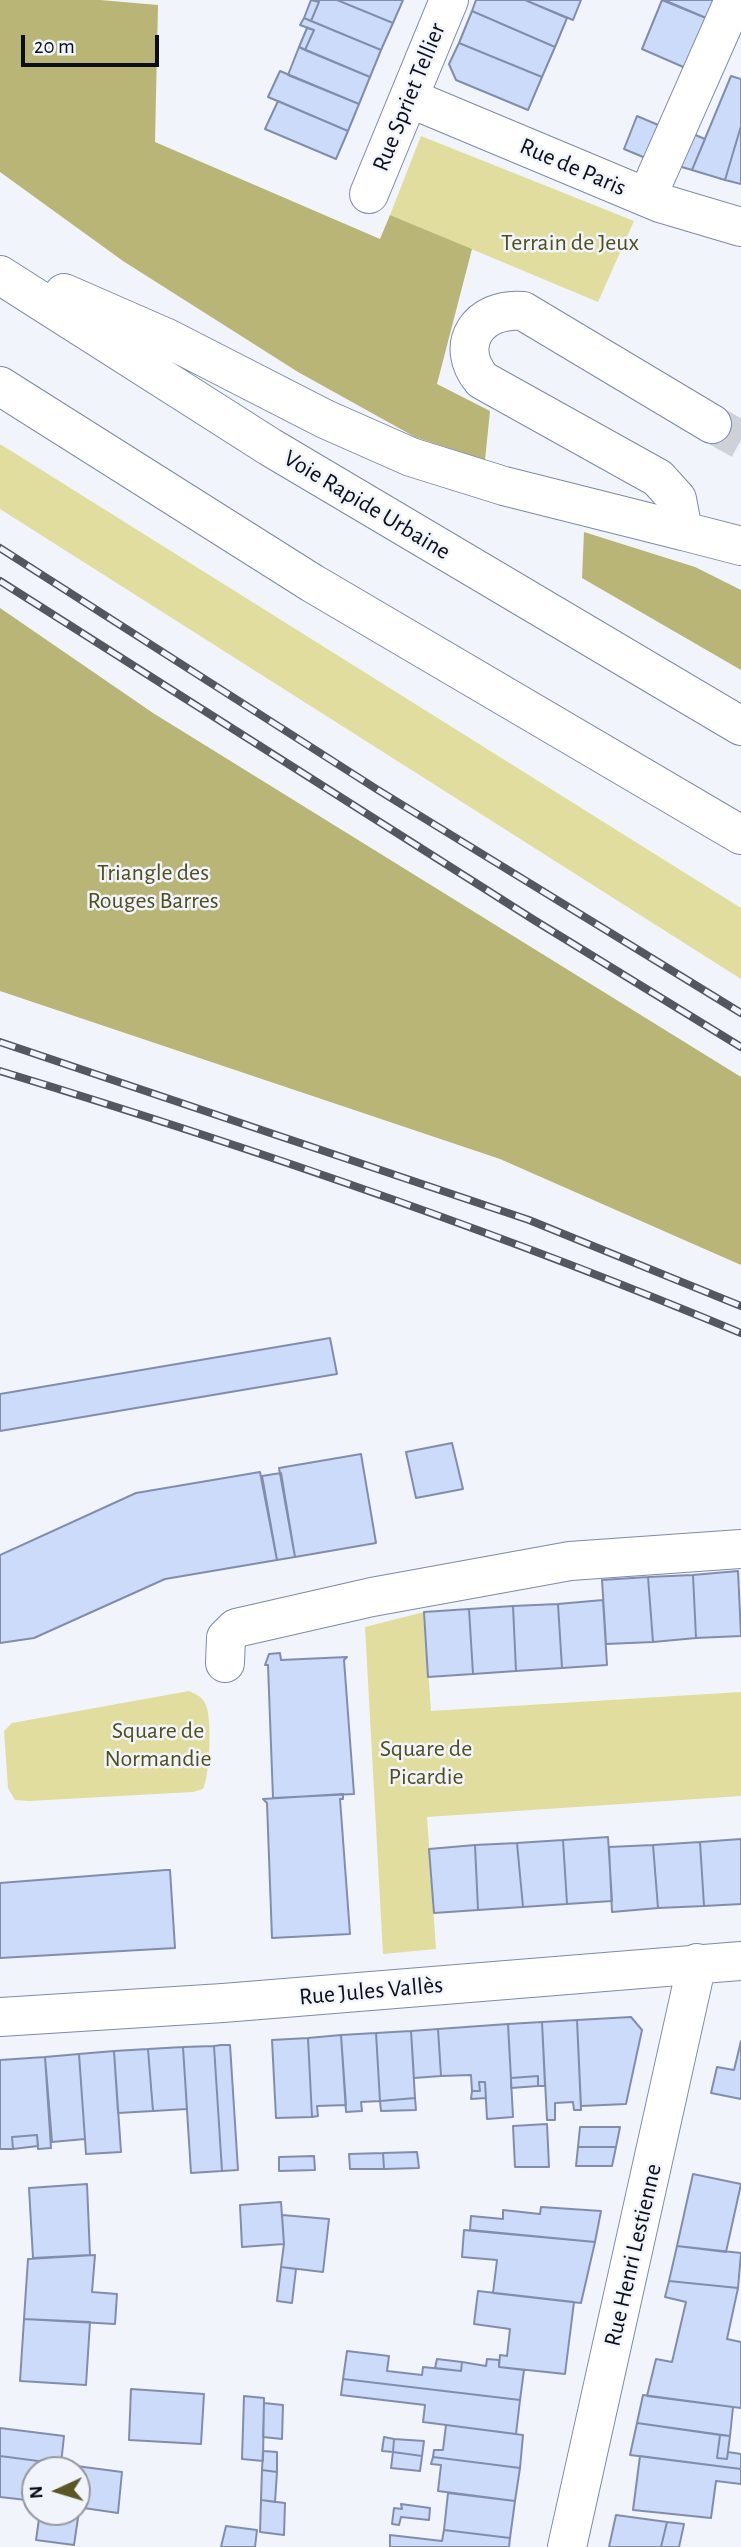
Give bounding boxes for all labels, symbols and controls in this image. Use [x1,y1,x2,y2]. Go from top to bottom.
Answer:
street label: Rue Spriet Tellier [366,19,452,175]
scale bar [24,21,163,65]
text: 20 m [34,36,75,57]
street label: Rue de Paris [516,132,630,202]
park label: Terrain de Jeux [501,229,639,257]
street label: Voie Rapide Urbaine [278,444,456,566]
park label: Triangle des Rouges Barres [87,859,219,915]
park label: Square de Normandie [105,1717,211,1773]
park label: Square de Picardie [380,1735,472,1791]
street label: Rue Jules Vallès [298,1970,444,2012]
street label: Rue Henri Lestienne [598,2161,668,2349]
north arrow [21,2456,91,2526]
text: N [27,2485,46,2500]

